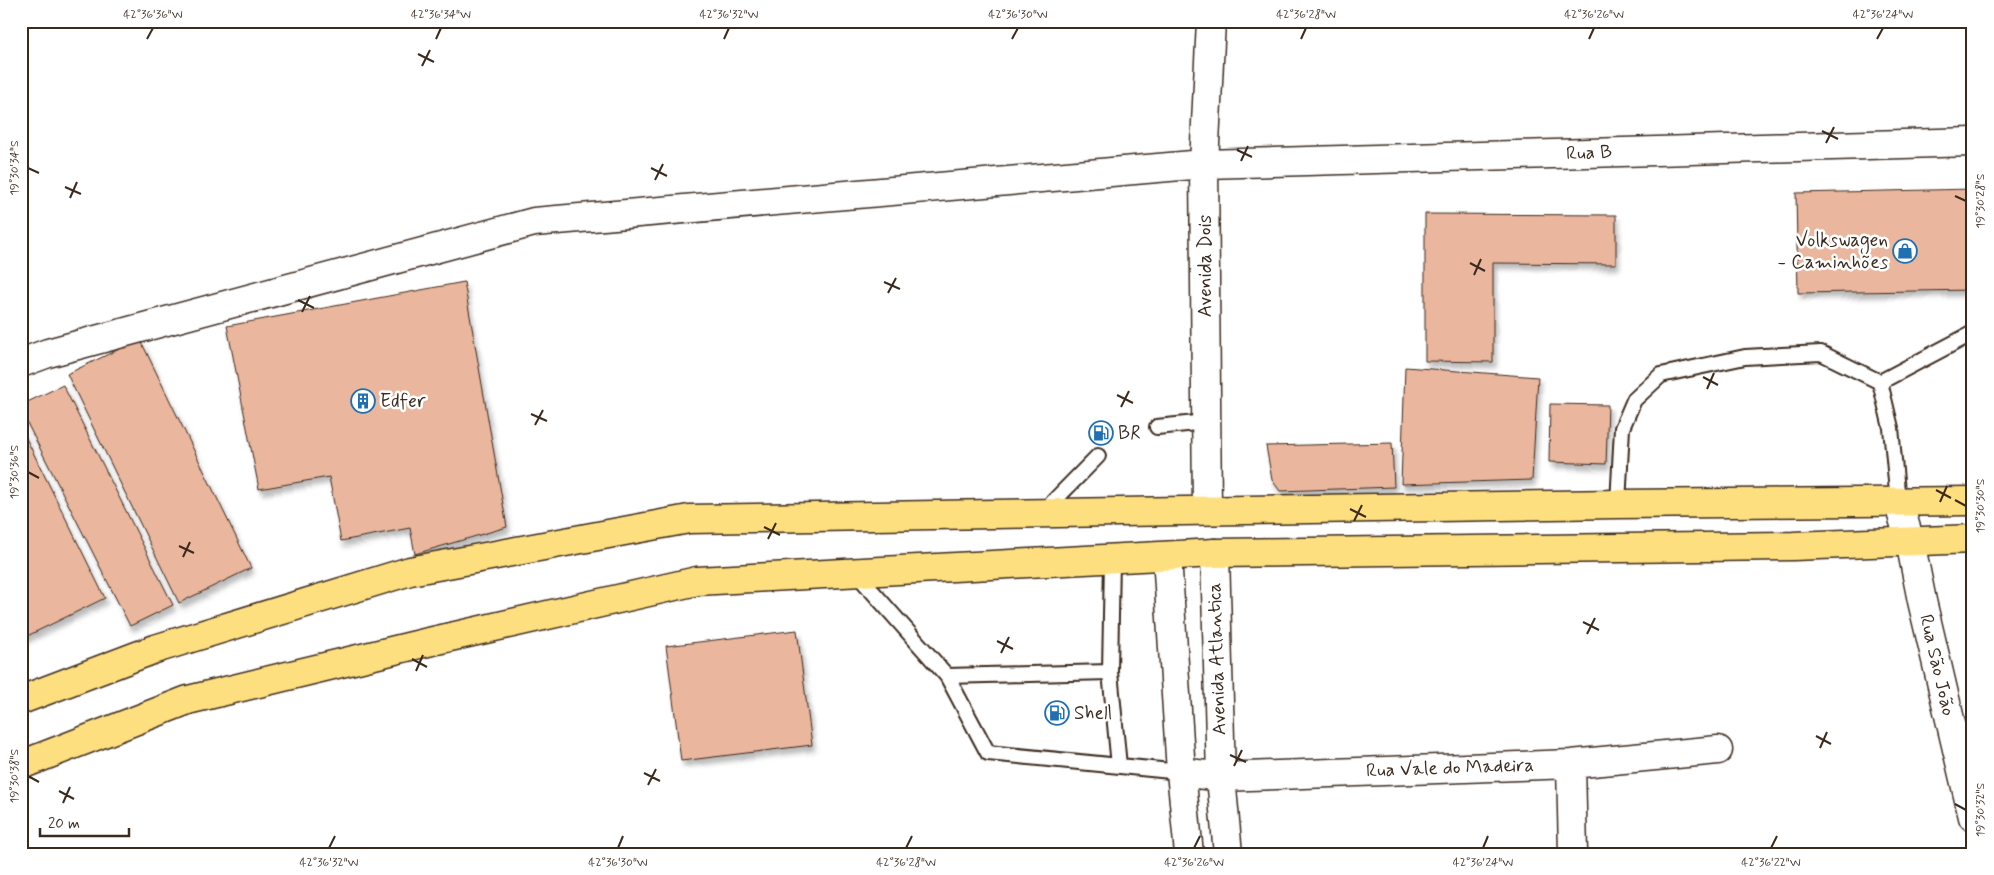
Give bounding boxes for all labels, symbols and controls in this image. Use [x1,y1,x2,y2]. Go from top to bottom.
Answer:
text: 42°36'36"W [123,7,183,23]
text: 42°36'34"W [411,7,471,23]
text: 42°36'32"W [700,7,759,23]
text: 42°36'30"W [988,7,1048,23]
text: 42°36'28"W [1276,7,1336,23]
text: 42°36'26"W [1564,7,1624,23]
text: 42°36'24"W [1853,7,1913,23]
text: 19°30'34"S [7,140,23,196]
street label: Rua B [1566,140,1612,166]
text: 19°30'28"S [1973,173,1989,228]
street label: Avenida Dois [1193,215,1218,317]
place label: Volkswagen - Caminhões [1777,228,1889,275]
shop icon: Volkswagen - Caminhões [1892,238,1918,264]
building icon: Edfer [350,388,376,414]
place label: Edfer [380,389,426,414]
fuel station icon: BR [1088,420,1114,446]
place label: BR [1118,421,1141,446]
text: 19°30'36"S [7,444,23,499]
text: 19°30'30"S [1973,478,1989,533]
street label: Avenida Atlantica [1202,582,1232,736]
street label: Rua São João [1913,612,1961,718]
fuel station icon: Shell [1044,700,1070,726]
place label: Shell [1074,701,1112,726]
text: 19°30'38"S [7,748,23,803]
street label: Rua Vale do Madeira [1366,753,1534,783]
text: 19°30'32"S [1973,783,1989,837]
scale bar [40,805,129,837]
text: 20 m [48,814,80,834]
text: 42°36'32"W [300,855,359,871]
text: 42°36'30"W [588,855,648,871]
text: 42°36'28"W [876,855,936,871]
text: 42°36'26"W [1164,855,1224,871]
text: 42°36'24"W [1453,855,1513,871]
text: 42°36'22"W [1741,855,1801,871]

